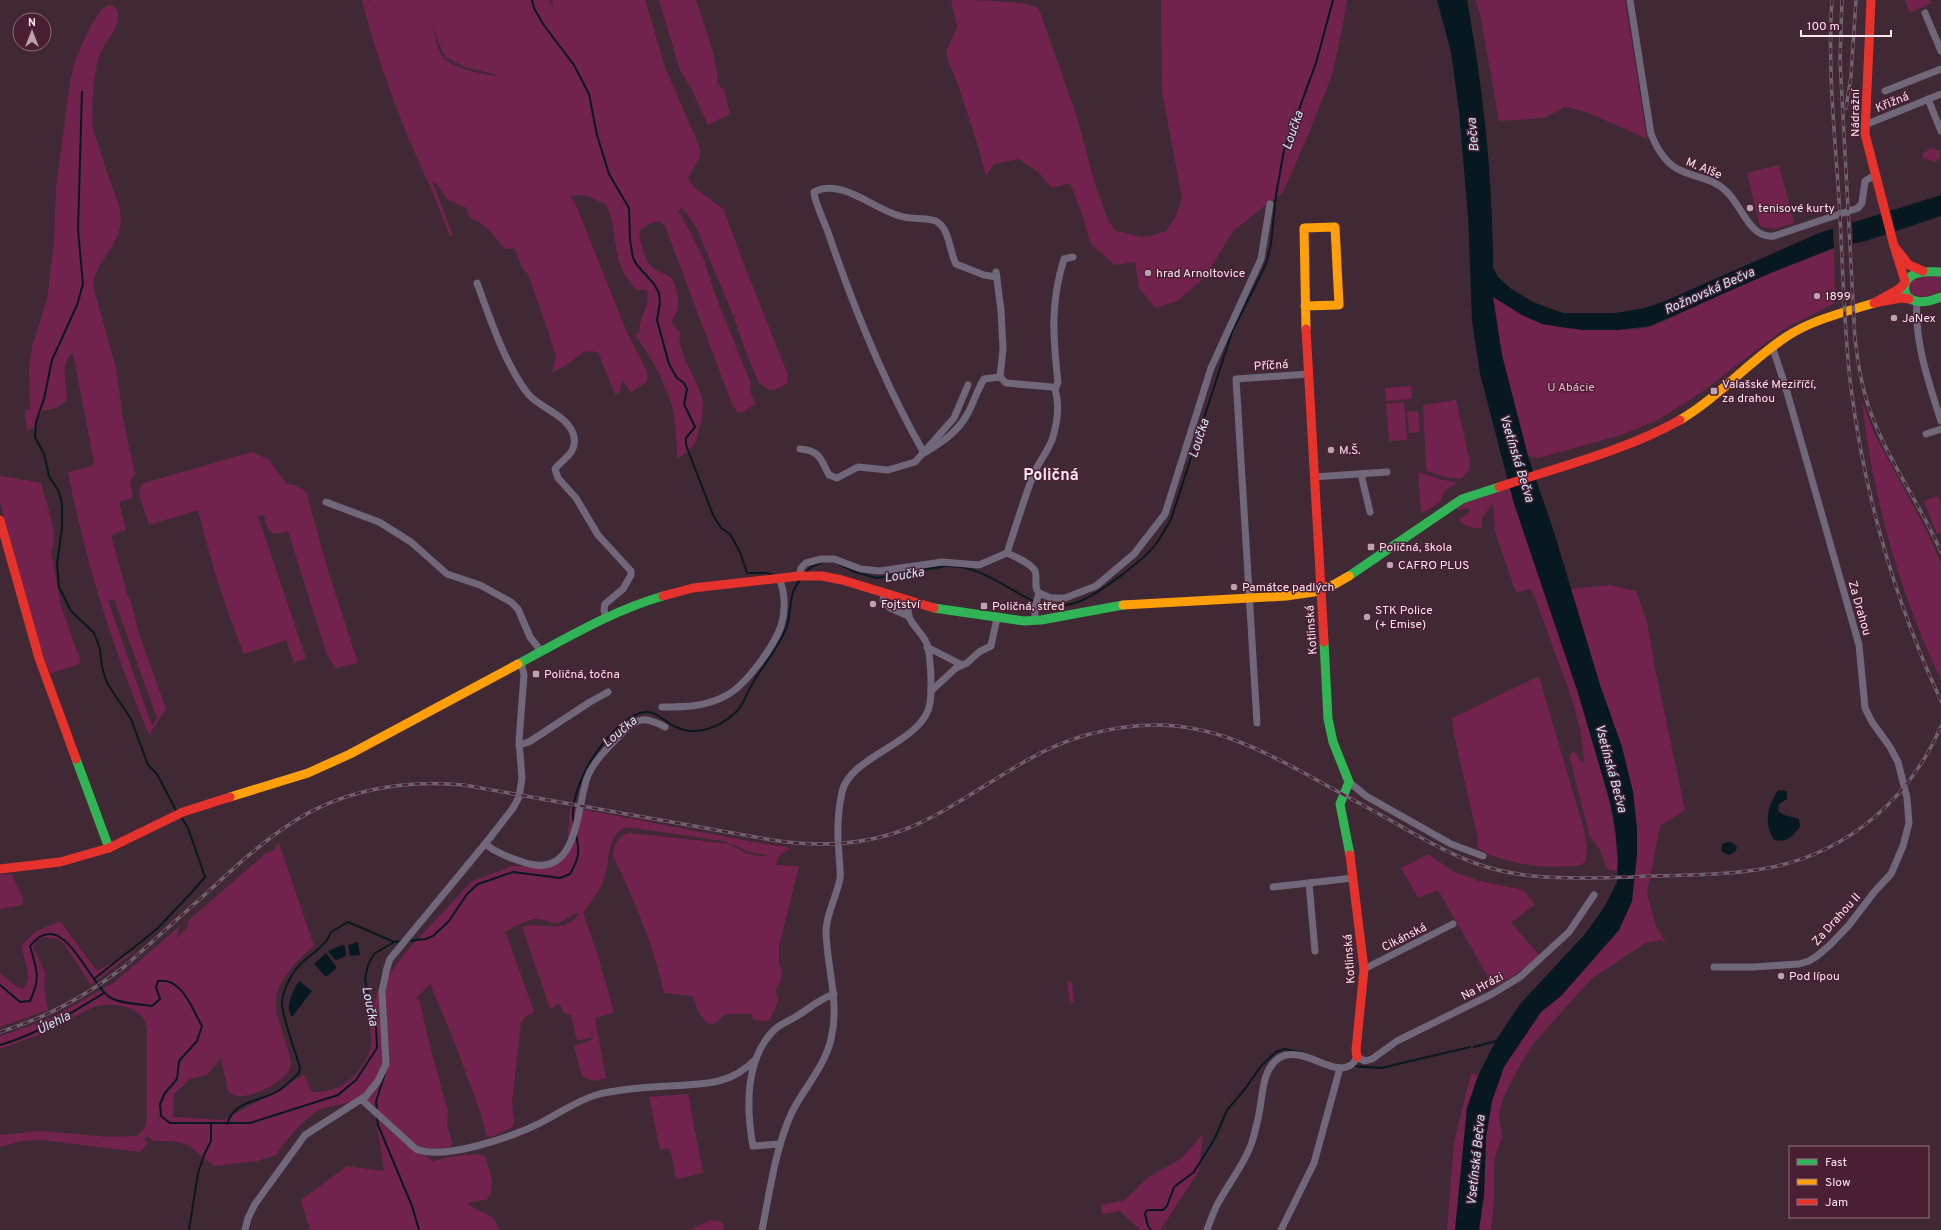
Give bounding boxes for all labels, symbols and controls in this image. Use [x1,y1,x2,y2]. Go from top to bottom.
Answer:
north arrow [12,12,52,52]
scale bar [1801,12,1891,38]
text: N [28,16,36,30]
text: 100 m [1807,19,1840,35]
street label: Nádražní [1848,88,1864,137]
street label: Křižná [1873,89,1911,117]
water label: Loučka [1280,109,1308,152]
water label: Bečva [1465,117,1483,152]
street label: M. Alše [1683,154,1724,183]
place label: tenisové kurty [1758,201,1835,217]
marker: tenisové kurty [1745,203,1755,213]
water label: Rožnovská Bečva [1662,265,1758,319]
place label: hrad Arnoltovice [1156,266,1245,282]
marker: hrad Arnoltovice [1143,268,1153,278]
place label: 1899 [1825,289,1851,305]
marker: 1899 [1812,291,1822,301]
place label: JaNex [1902,311,1936,327]
marker: JaNex [1889,313,1899,323]
street label: Příčná [1253,357,1289,375]
place label: Valašské Meziříčí, za drahou [1722,377,1816,407]
park label: U Abácie [1547,380,1595,396]
marker: Valašské Meziříčí, za drahou [1709,386,1719,396]
water label: Vsetínská Bečva [1495,413,1537,505]
water label: Loučka [1186,417,1214,460]
place label: M.Š. [1339,443,1361,459]
marker: M.Š. [1326,445,1336,455]
district label: Poličná [1023,466,1079,486]
place label: Poličná, škola [1379,540,1452,556]
marker: Poličná, škola [1366,542,1376,552]
place label: CAFRO PLUS [1398,558,1469,574]
marker: CAFRO PLUS [1385,560,1395,570]
water label: Loučka [883,565,926,587]
street label: Za Drahou [1844,579,1874,638]
place label: Památce padlých [1242,580,1334,596]
marker: Památce padlých [1229,582,1239,592]
place label: Fojtství [881,597,921,613]
marker: Fojtství [868,599,878,609]
place label: Poličná, střed [992,599,1064,615]
marker: Poličná, střed [979,601,989,611]
place label: STK Police (+ Emise) [1375,603,1433,633]
street label: Kotlinská [1302,605,1322,655]
marker: STK Police (+ Emise) [1362,612,1372,622]
place label: Poličná, točna [544,667,620,683]
marker: Poličná, točna [531,669,541,679]
water label: Loučka [600,713,641,752]
water label: Vsetínská Bečva [1591,723,1630,815]
street label: Za Drahou II [1809,890,1865,949]
street label: Cikánská [1379,920,1430,956]
street label: Kotlinská [1340,934,1360,984]
street label: Na Hrázi [1459,969,1506,1005]
place label: Pod lípou [1789,969,1840,985]
marker: Pod lípou [1776,971,1786,981]
water label: Loučka [357,985,381,1028]
water label: Úlehla [33,1007,74,1039]
water label: Vsetínská Bečva [1464,1114,1490,1206]
legend [1789,1146,1929,1218]
text: Fast [1825,1155,1847,1171]
text: Slow [1825,1175,1851,1191]
text: Jam [1825,1195,1848,1211]

